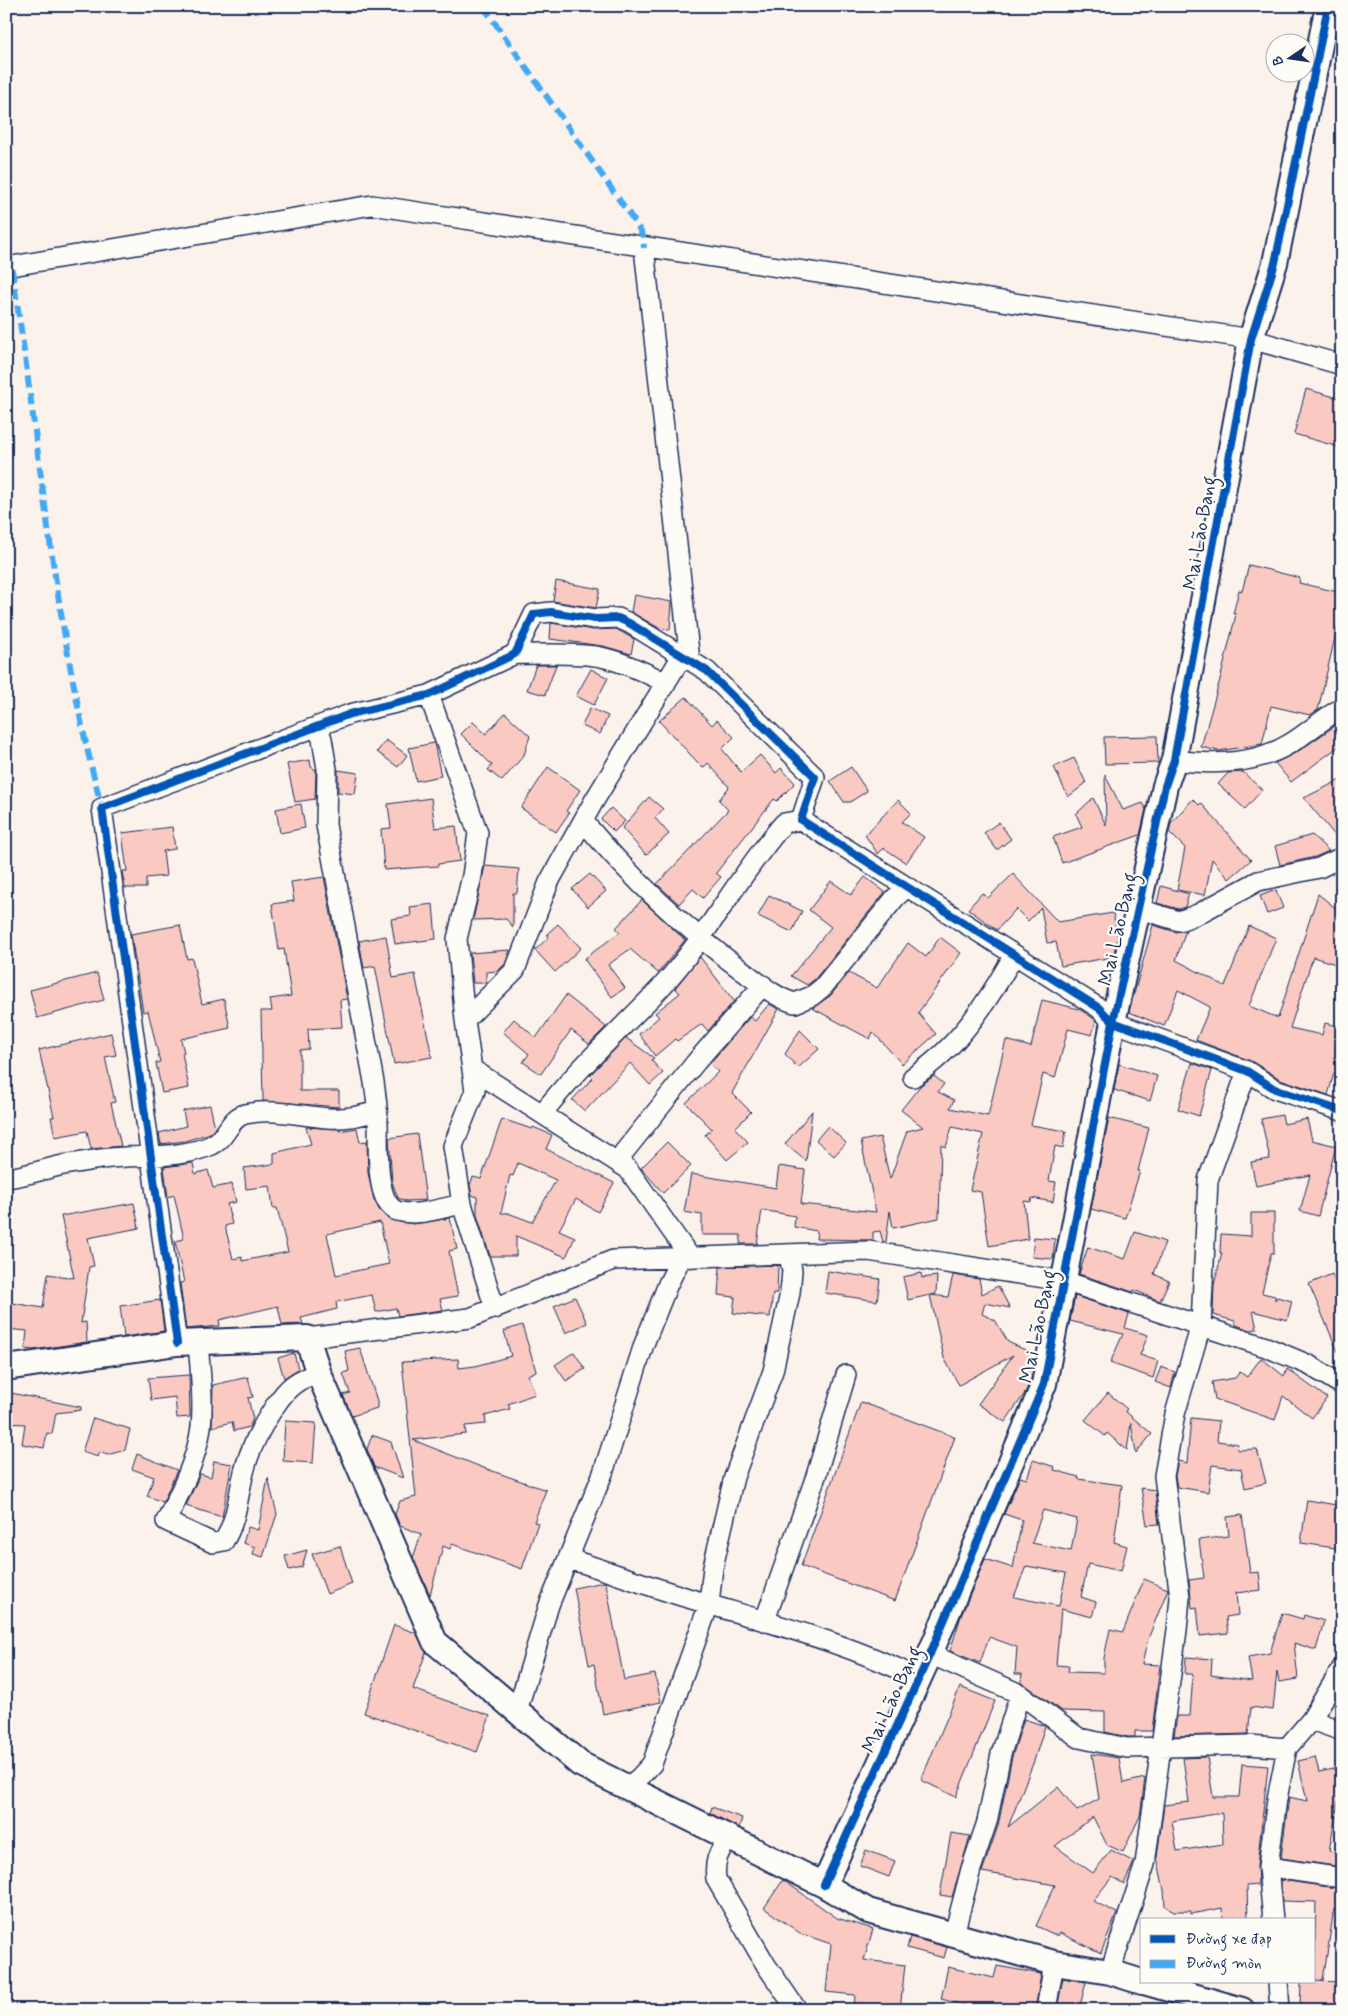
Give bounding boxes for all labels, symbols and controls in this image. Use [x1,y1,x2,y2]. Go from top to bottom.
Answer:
north arrow [1266,32,1316,82]
text: B [1269,54,1288,67]
street label: Mai Lão Bạng [1177,474,1226,593]
street label: Mai Lão Bạng [1092,870,1147,989]
street label: Mai Lão Bạng [1013,1267,1066,1386]
street label: Mai Lão Bạng [856,1642,931,1758]
legend [1140,1918,1316,1984]
text: Đường xe đạp [1186,1930,1272,1951]
text: Đường mòn [1186,1954,1262,1975]

